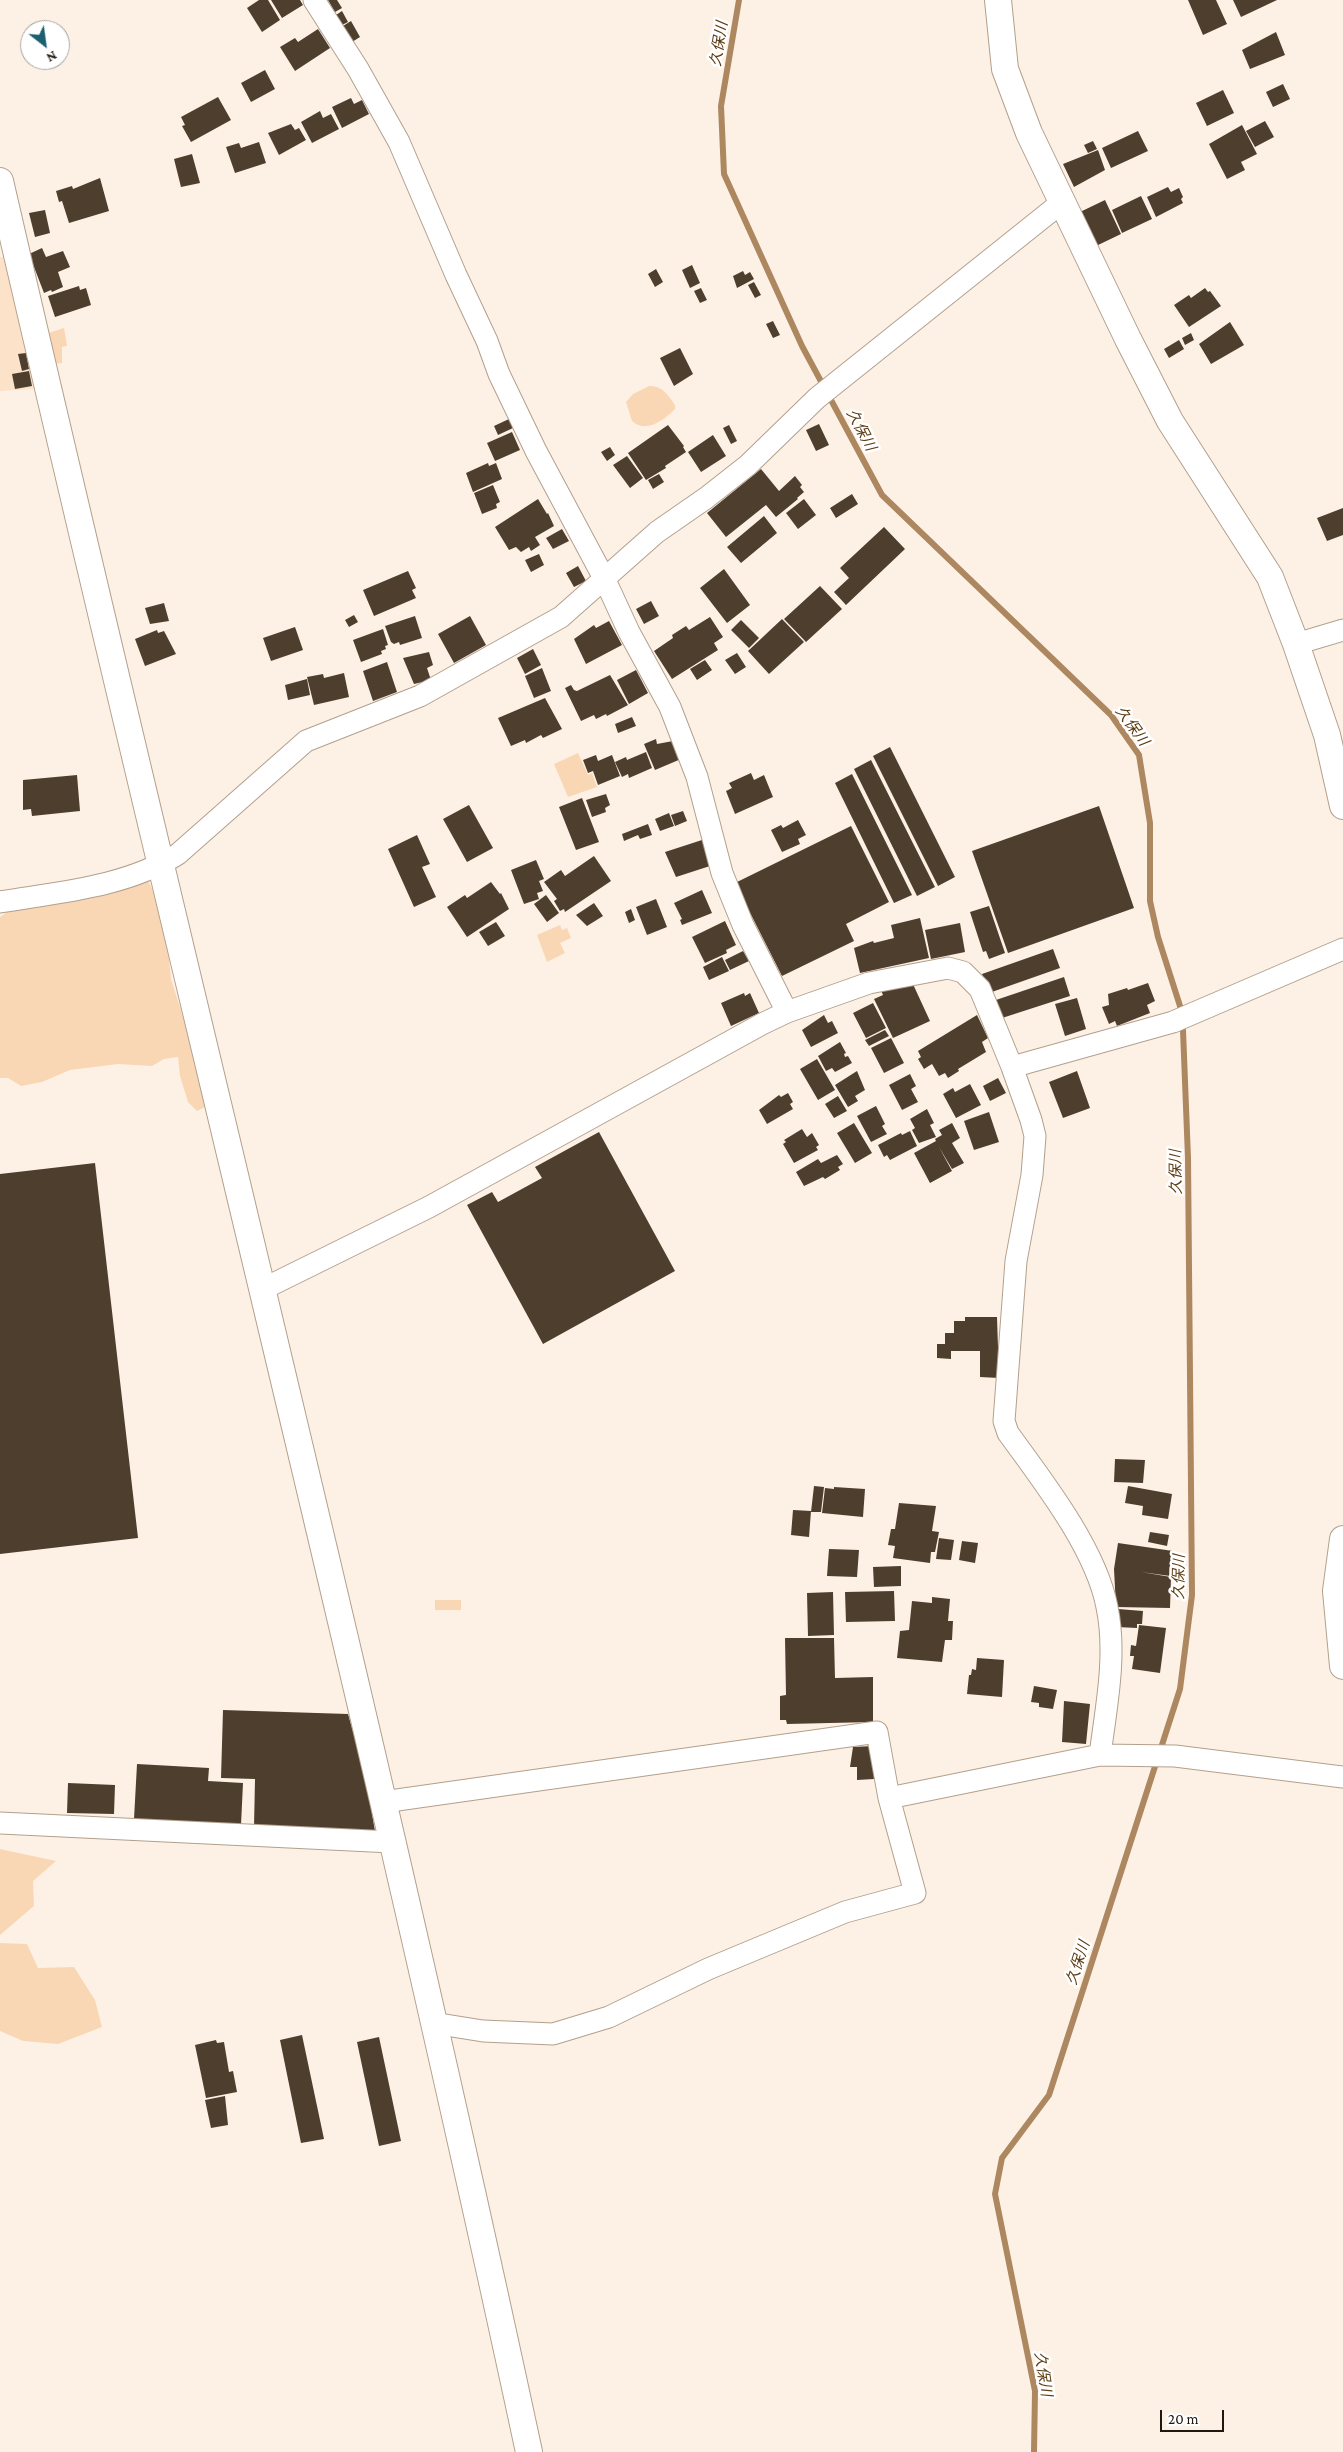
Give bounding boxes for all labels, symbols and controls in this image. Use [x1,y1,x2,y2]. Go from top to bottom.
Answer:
north arrow [20,20,70,70]
water label: 久保川 [707,20,731,68]
text: N [44,48,60,66]
water label: 久保川 [842,406,880,454]
water label: 久保川 [1111,703,1153,749]
water label: 久保川 [1167,1149,1185,1195]
water label: 久保川 [1170,1554,1188,1600]
water label: 久保川 [1062,1939,1094,1987]
water label: 久保川 [1031,2350,1055,2398]
scale bar [1163,2400,1227,2432]
text: 20 m [1168,2411,1199,2427]

